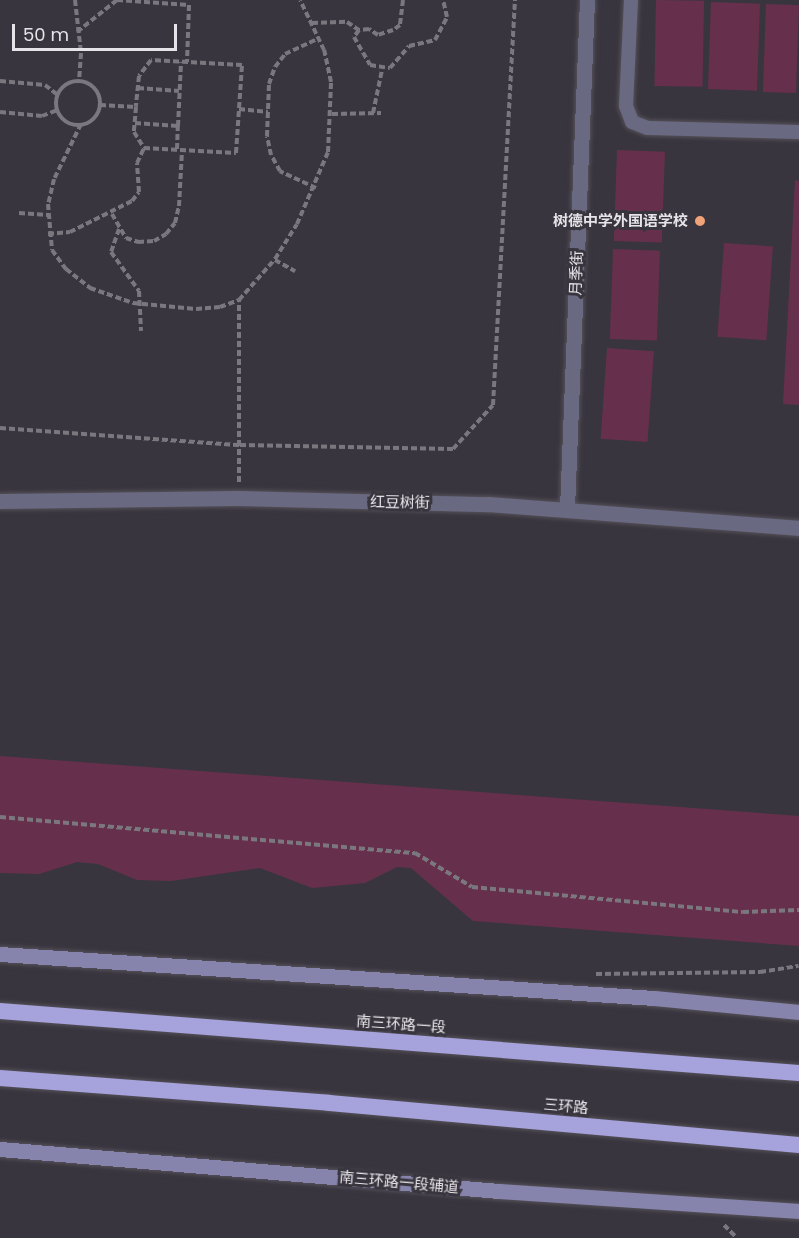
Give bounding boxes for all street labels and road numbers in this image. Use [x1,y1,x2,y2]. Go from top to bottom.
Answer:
street label: 月季街 [566,250,586,296]
street label: 红豆树街 [370,492,430,512]
street label: 南三环路一段 [355,1012,447,1036]
street label: 三环路 [543,1095,589,1117]
street label: 南三环路一段辅道 [338,1168,460,1196]

